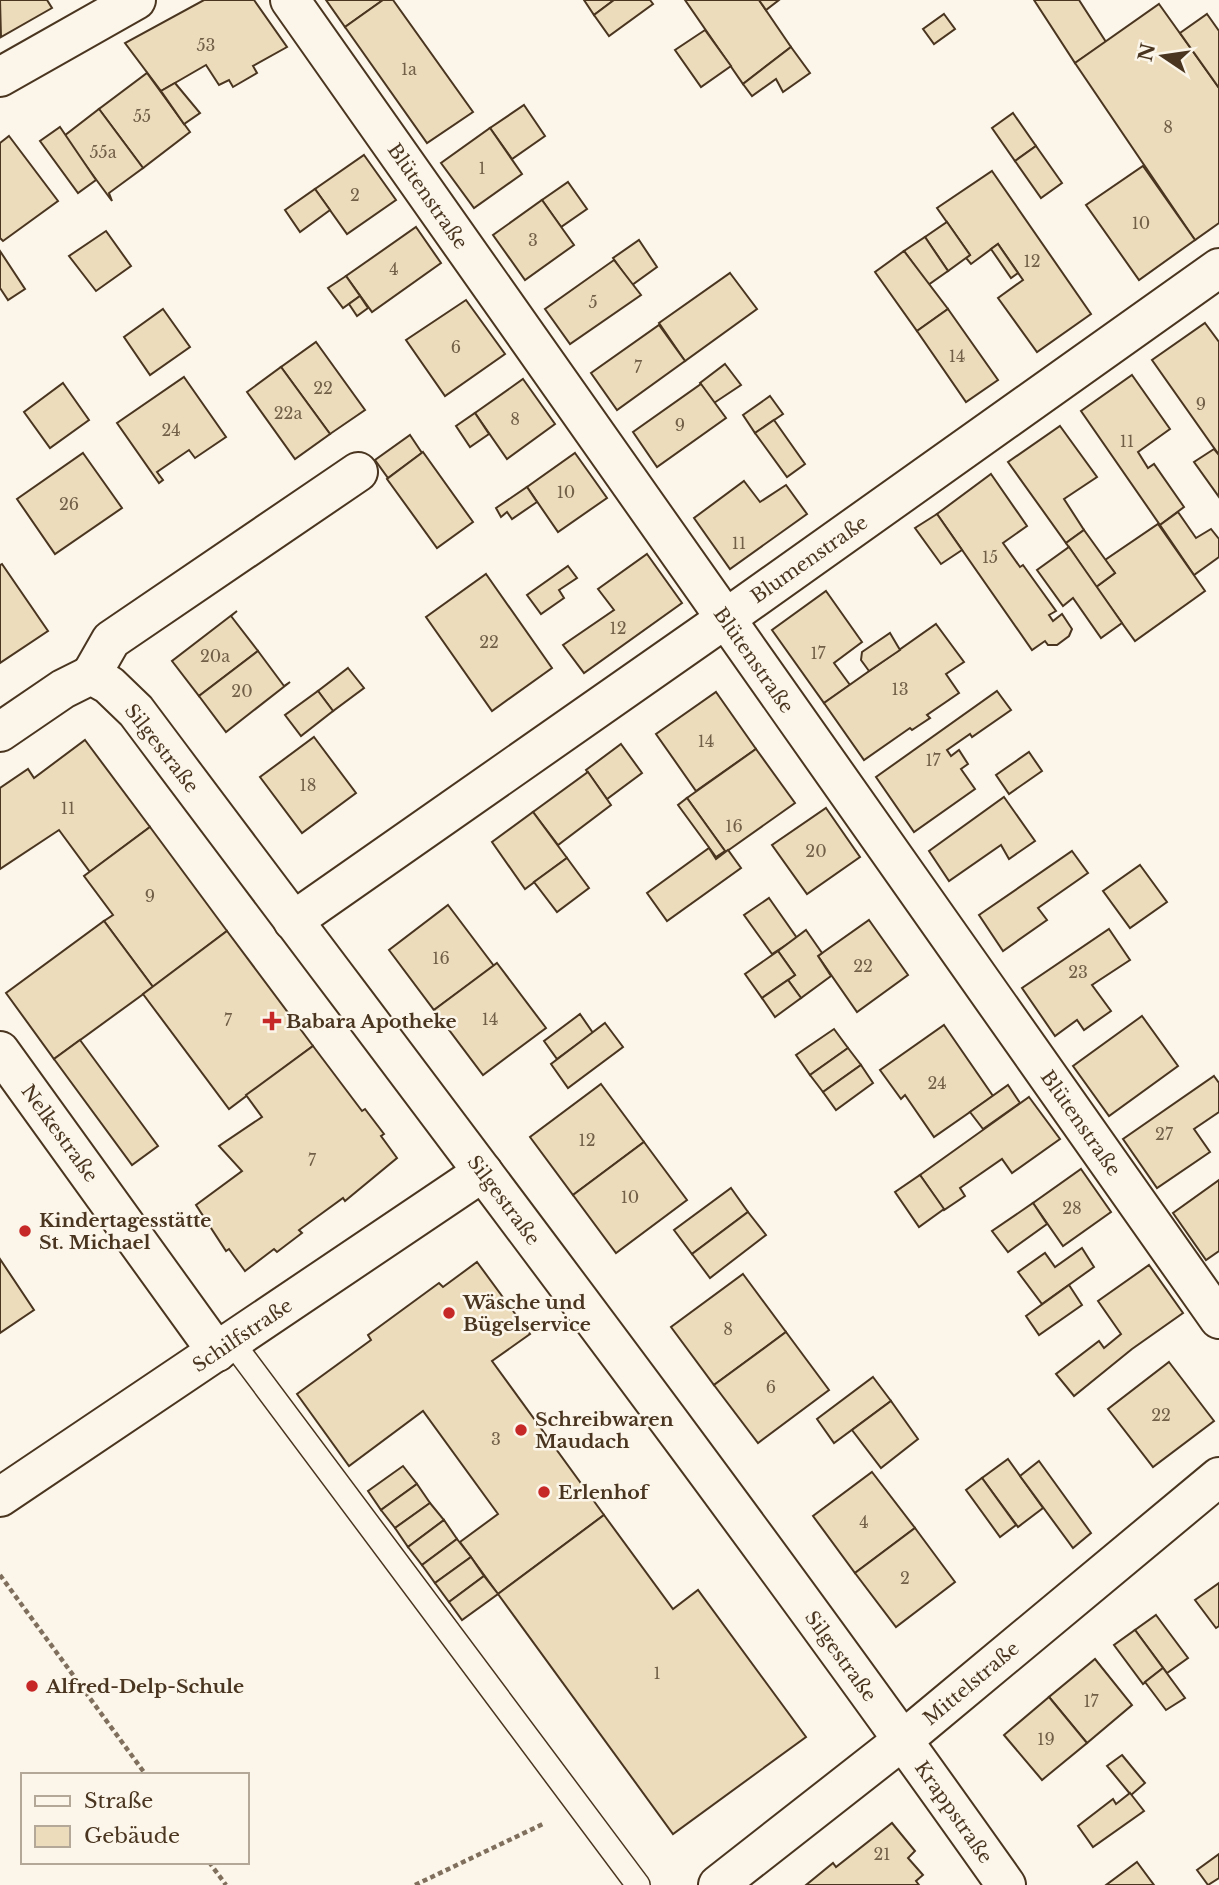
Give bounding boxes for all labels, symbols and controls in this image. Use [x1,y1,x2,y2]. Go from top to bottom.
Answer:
north arrow [1128,21,1198,91]
house number: 53 [197,35,215,55]
text: N [1134,41,1160,64]
house number: 1a [401,59,417,79]
house number: 55 [133,106,151,126]
house number: 8 [1163,117,1173,137]
street label: Blütenstraße [383,139,473,254]
house number: 55a [89,142,117,162]
house number: 1 [478,158,486,178]
house number: 2 [350,185,360,205]
house number: 10 [1132,213,1150,233]
house number: 3 [528,230,538,250]
house number: 12 [1024,251,1041,271]
house number: 4 [389,259,399,279]
house number: 5 [588,292,598,312]
house number: 6 [451,337,461,357]
house number: 14 [949,346,965,366]
house number: 7 [634,357,643,377]
house number: 22 [313,378,333,398]
house number: 9 [1196,394,1206,414]
house number: 22a [274,403,302,423]
house number: 8 [510,409,520,429]
house number: 9 [675,415,685,435]
house number: 24 [161,420,181,440]
house number: 11 [1120,431,1134,451]
house number: 10 [557,482,575,502]
house number: 26 [59,494,79,514]
street label: Blumenstraße [747,511,872,608]
house number: 11 [732,533,746,553]
house number: 15 [982,547,998,567]
street label: Blütenstraße [709,603,799,718]
house number: 12 [610,618,627,638]
house number: 22 [479,632,499,652]
house number: 17 [810,643,827,663]
house number: 20a [200,646,230,666]
house number: 13 [892,679,909,699]
house number: 20 [231,681,253,701]
street label: Silgestraße [120,699,203,797]
house number: 14 [698,731,714,751]
house number: 17 [925,750,942,770]
house number: 18 [300,775,316,795]
house number: 11 [61,798,75,818]
house number: 16 [725,816,743,836]
house number: 20 [805,841,827,861]
house number: 9 [145,886,155,906]
house number: 16 [432,948,450,968]
house number: 22 [853,956,873,976]
house number: 23 [1068,962,1088,982]
house number: 14 [482,1009,498,1029]
house number: 7 [224,1010,233,1030]
place label: Babara Apotheke [286,1010,457,1033]
marker: Babara Apotheke [264,1013,280,1029]
street label: Blütenstraße [1036,1066,1126,1181]
house number: 24 [927,1073,947,1093]
street label: Nelkestraße [17,1080,103,1186]
house number: 27 [1155,1124,1174,1144]
house number: 12 [579,1130,596,1150]
house number: 7 [308,1150,317,1170]
street label: Silgestraße [462,1151,545,1250]
house number: 10 [621,1187,639,1207]
house number: 28 [1062,1198,1082,1218]
place label: Kindertagesstätte St. Michael [39,1209,211,1254]
marker: Kindertagesstätte St. Michael [17,1223,33,1239]
place label: Wäsche und Bügelservice [462,1291,591,1336]
street label: Schilfstraße [188,1294,296,1377]
marker: Wäsche und Bügelservice [441,1305,457,1321]
house number: 8 [723,1319,733,1339]
house number: 6 [766,1377,776,1397]
house number: 22 [1151,1405,1171,1425]
place label: Schreibwaren Maudach [535,1408,674,1453]
marker: Schreibwaren Maudach [513,1422,529,1438]
house number: 3 [491,1429,501,1449]
place label: Erlenhof [558,1481,651,1504]
marker: Erlenhof [536,1484,552,1500]
house number: 4 [859,1512,869,1532]
house number: 2 [900,1568,910,1588]
street label: Silgestraße [800,1607,881,1706]
street label: Mittelstraße [919,1637,1024,1730]
house number: 1 [653,1663,661,1683]
place label: Alfred-Delp-Schule [45,1675,244,1698]
marker: Alfred-Delp-Schule [24,1678,40,1694]
house number: 17 [1083,1691,1100,1711]
house number: 19 [1037,1729,1055,1749]
street label: Krappstraße [910,1757,997,1868]
legend [21,1773,248,1864]
text: Straße [84,1788,153,1814]
text: Gebäude [84,1823,180,1849]
house number: 21 [874,1844,891,1864]

